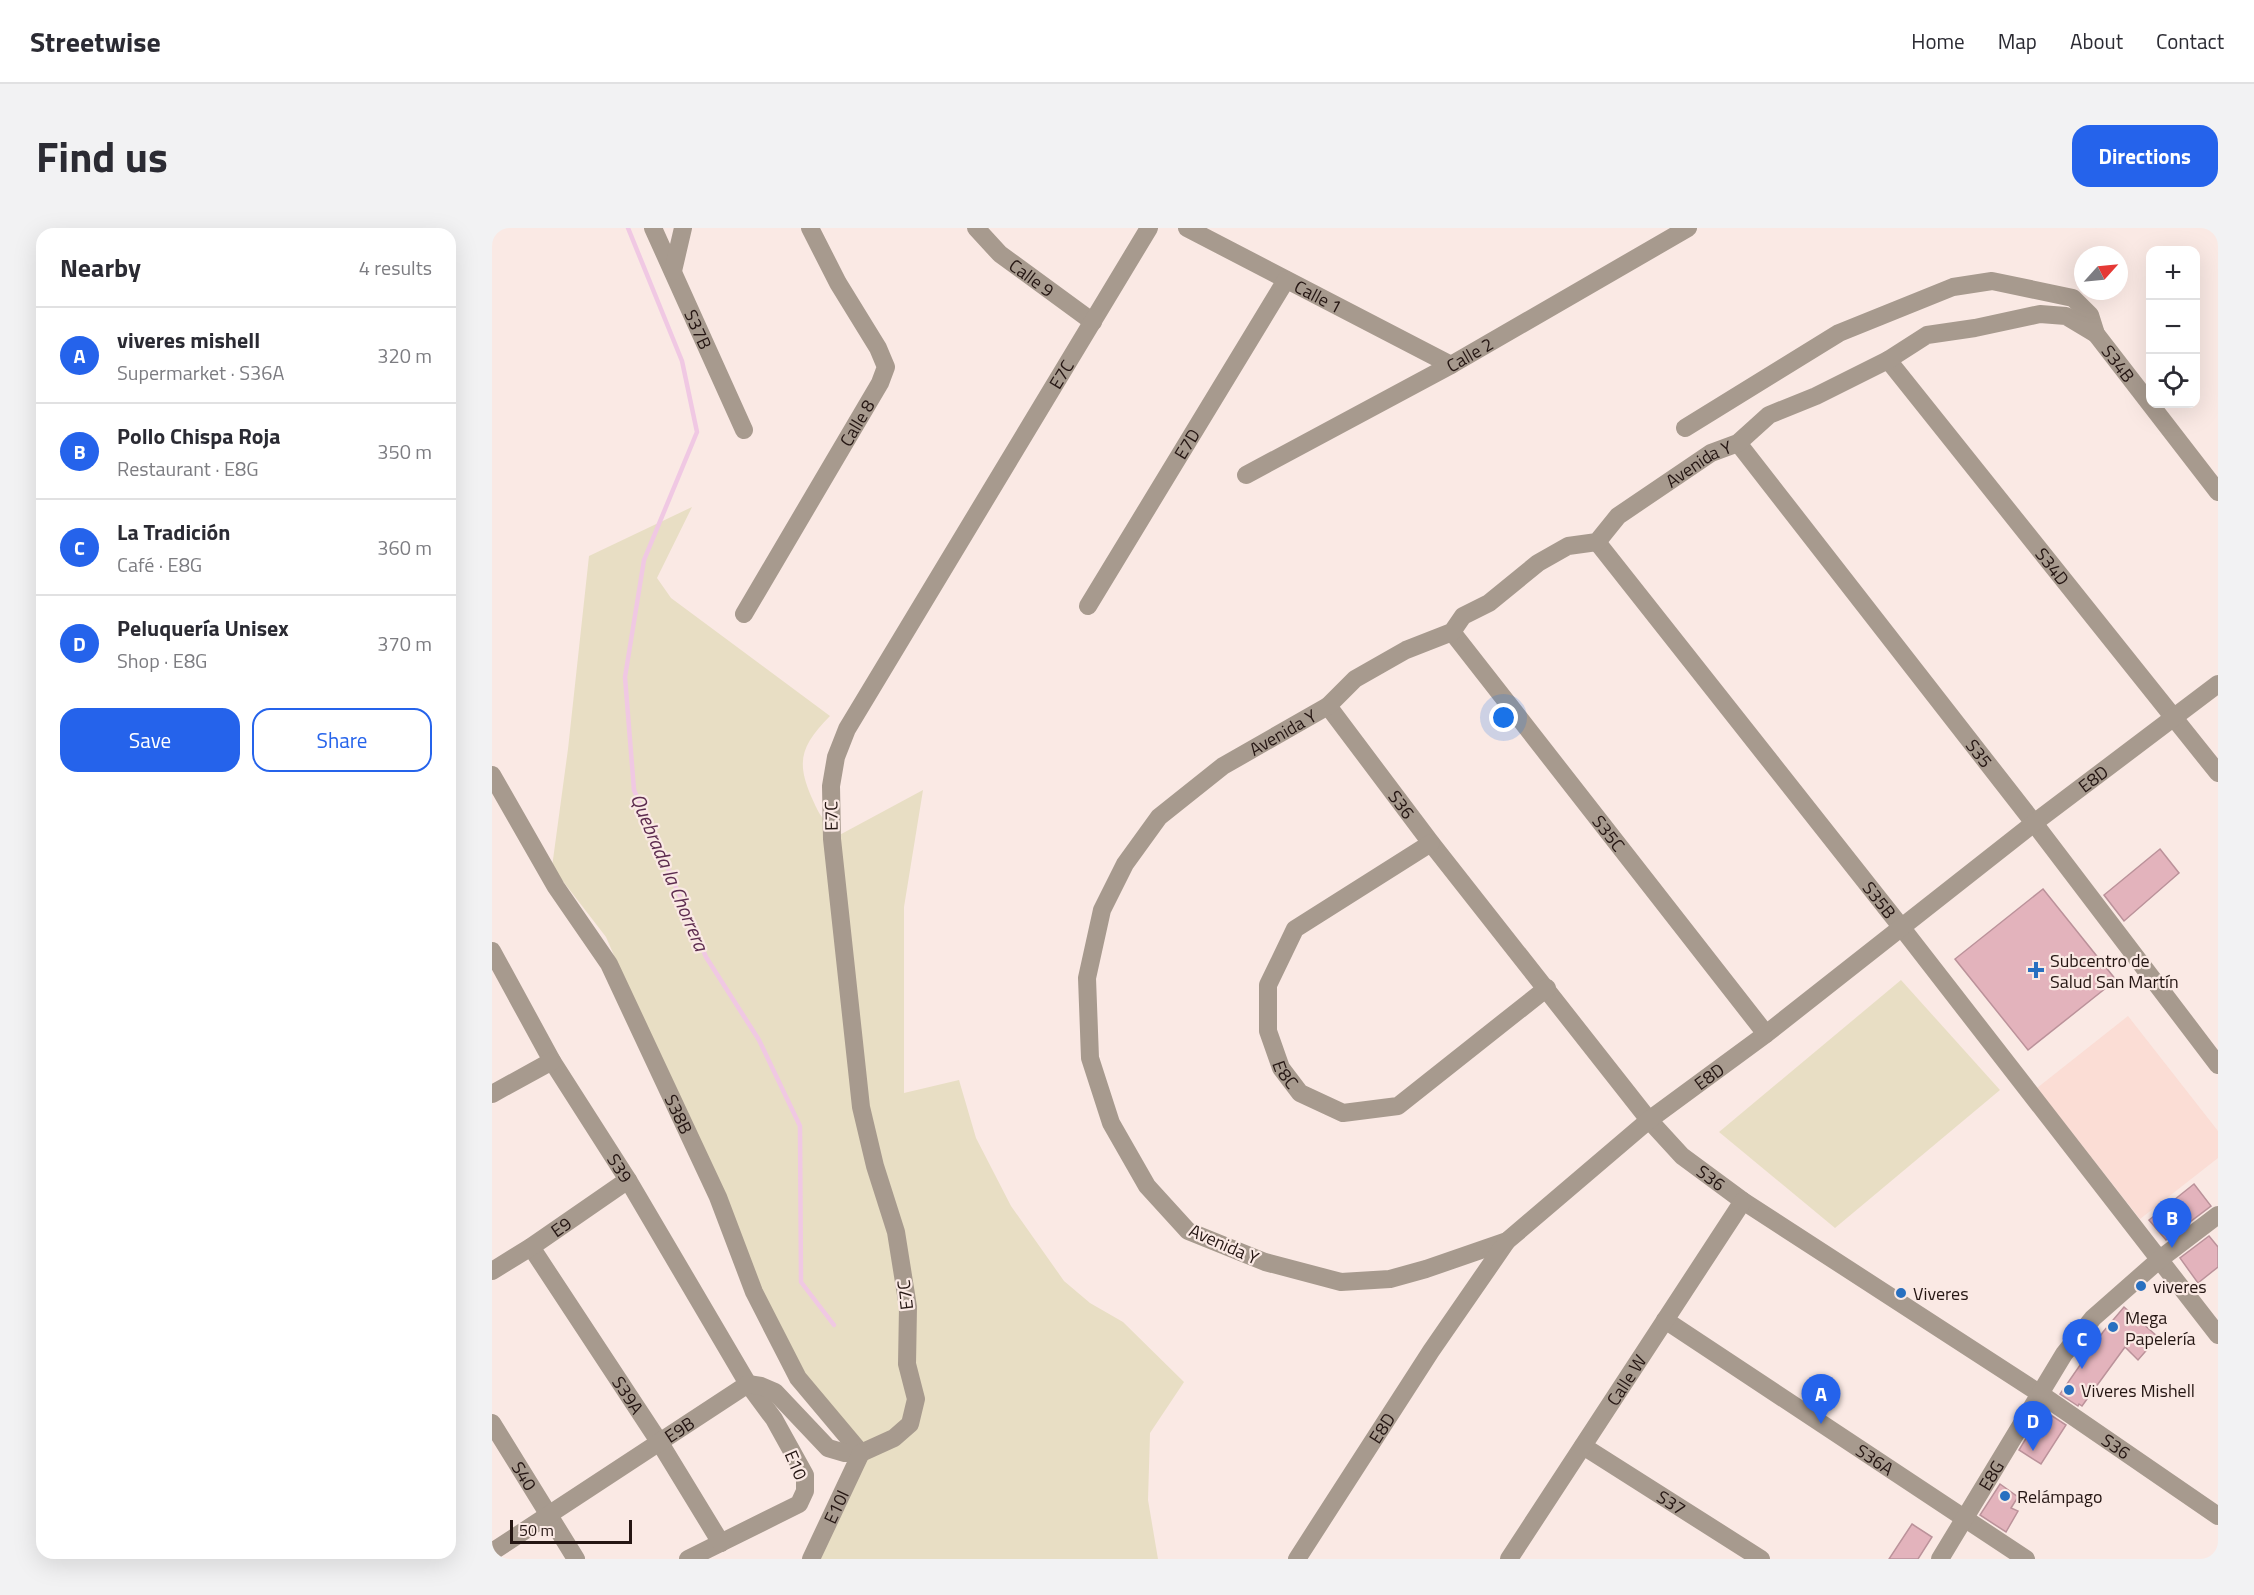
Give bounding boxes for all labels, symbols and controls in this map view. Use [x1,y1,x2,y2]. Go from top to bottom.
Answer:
text: Streetwise [30,20,161,63]
text: Home [1911,25,1965,57]
text: Map [1998,25,2037,57]
text: About [2070,25,2123,57]
text: Contact [2156,25,2224,57]
text: Find us [36,124,168,188]
button: Directions [2072,125,2218,187]
north arrow [2074,246,2128,300]
map controls [2146,246,2200,408]
button: + [2146,246,2200,300]
text: Nearby [60,248,141,287]
text: 4 results [359,252,432,283]
street label: Calle 9 [1004,252,1060,303]
street label: Calle 1 [1290,273,1347,320]
button: − [2146,300,2200,354]
street label: S37B [678,305,719,353]
text: viveres mishell [117,323,260,357]
street label: Calle 2 [1441,330,1498,379]
street label: S34B [2095,339,2142,388]
text: A [73,340,86,371]
text: 320 m [377,340,432,371]
street label: E7C [1042,354,1080,394]
button: locate [2146,354,2200,408]
text: Supermarket · S36A [117,357,284,388]
street label: Calle 8 [832,394,881,451]
text: Pollo Chispa Roja [117,419,280,453]
street label: E7D [1167,423,1206,464]
street label: Avenida Y [1660,433,1736,494]
text: B [73,436,86,467]
text: 350 m [377,436,432,467]
text: Restaurant · E8G [117,453,259,484]
text: La Tradición [117,515,230,549]
text: C [74,532,85,563]
text: 360 m [377,532,432,563]
street label: S34D [2029,542,2076,591]
text: Café · E8G [117,549,202,580]
text: Peluquería Unisex [117,611,289,645]
text: D [73,628,86,659]
text: 370 m [377,628,432,659]
text: Shop · E8G [117,645,207,676]
street label: Avenida Y [1244,702,1322,762]
your location [1489,703,1518,732]
button: Save [60,708,240,772]
button: Share [252,708,432,772]
street label: S35 [1960,733,1999,773]
street label: E8D [2072,758,2114,799]
street label: S36 [1382,784,1422,824]
water label: Quebrada la Chorrera [623,788,718,957]
street label: E7C [817,801,845,831]
street label: S35C [1586,809,1632,857]
street label: S35B [1856,875,1903,924]
place label: Subcentro de Salud San Martín [2050,947,2179,995]
marker: Subcentro de Salud San Martín [2027,961,2045,979]
street label: E8D [1688,1056,1730,1096]
street label: E8C [1266,1057,1306,1094]
street label: S38B [658,1090,700,1138]
street label: S39 [601,1148,640,1188]
street label: S36 [1691,1158,1731,1197]
pin: B [2152,1198,2192,1248]
street label: E9 [545,1210,577,1243]
street label: Avenida Y [1185,1217,1263,1271]
place label: viveres [2153,1273,2207,1300]
street label: E7C [890,1278,920,1311]
marker: viveres [2134,1279,2148,1293]
place label: Viveres [1913,1280,1969,1307]
marker: Viveres [1894,1286,1908,1300]
place label: Mega Papelería [2125,1304,2196,1352]
pin: C [2062,1320,2102,1369]
marker: Mega Papelería [2106,1320,2120,1334]
street label: Calle W [1599,1349,1653,1411]
street label: S39A [606,1370,651,1419]
pin: A [1802,1374,1840,1424]
place label: Viveres Mishell [2081,1377,2195,1404]
marker: Viveres Mishell [2062,1383,2076,1397]
pin: D [2014,1402,2052,1451]
street label: E8D [1362,1407,1401,1448]
street label: E9B [659,1409,700,1449]
street label: S36 [2096,1426,2136,1466]
street label: S36A [1851,1437,1900,1482]
street label: E10 [778,1446,814,1484]
street label: E8G [1971,1455,2010,1495]
street label: S40 [505,1456,544,1496]
street label: S37 [1652,1483,1692,1522]
place label: Relámpago [2017,1483,2103,1510]
street label: E10I [816,1485,855,1528]
marker: Relámpago [1998,1489,2012,1503]
scale bar [510,1517,632,1544]
text: 50 m [519,1518,554,1542]

